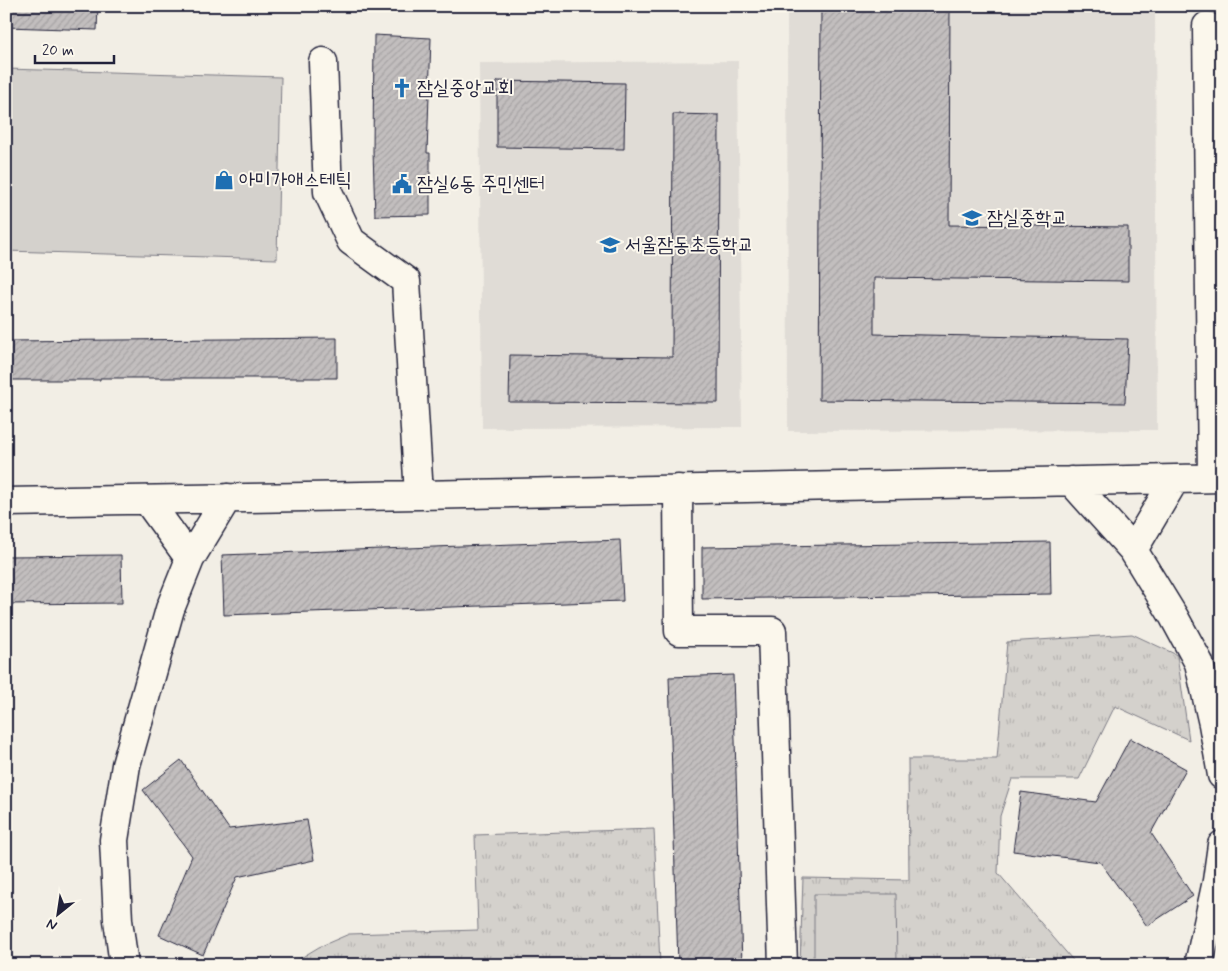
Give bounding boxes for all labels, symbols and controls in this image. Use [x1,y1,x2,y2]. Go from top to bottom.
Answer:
scale bar [35,32,114,64]
text: 20 m [42,41,74,61]
place label: 잠실중앙교회 [417,75,514,102]
church icon: 잠실중앙교회 [391,77,413,99]
place label: 아미가애스테틱 [239,167,352,194]
shop icon: 아미가애스테틱 [213,169,235,191]
place label: 잠실6동 주민센터 [417,171,545,198]
public building icon: 잠실6동 주민센터 [391,173,413,195]
place label: 잠실중학교 [987,205,1067,232]
school or university icon: 잠실중학교 [961,207,983,229]
place label: 서울잠동초등학교 [625,232,754,259]
school or university icon: 서울잠동초등학교 [599,234,621,256]
north arrow [32,888,82,938]
text: N [43,914,61,935]

